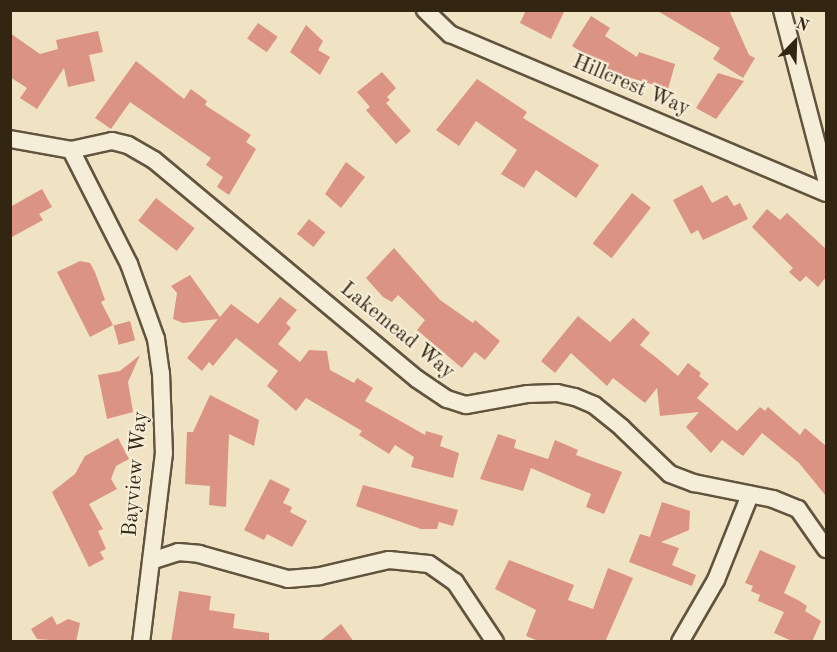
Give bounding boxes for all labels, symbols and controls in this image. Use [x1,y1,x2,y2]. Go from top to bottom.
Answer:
north arrow [765,12,825,72]
text: N [793,16,811,35]
street label: Hillcrest Way [568,50,694,122]
street label: Lakemead Way [334,277,460,385]
street label: Bayview Way [118,410,154,538]

